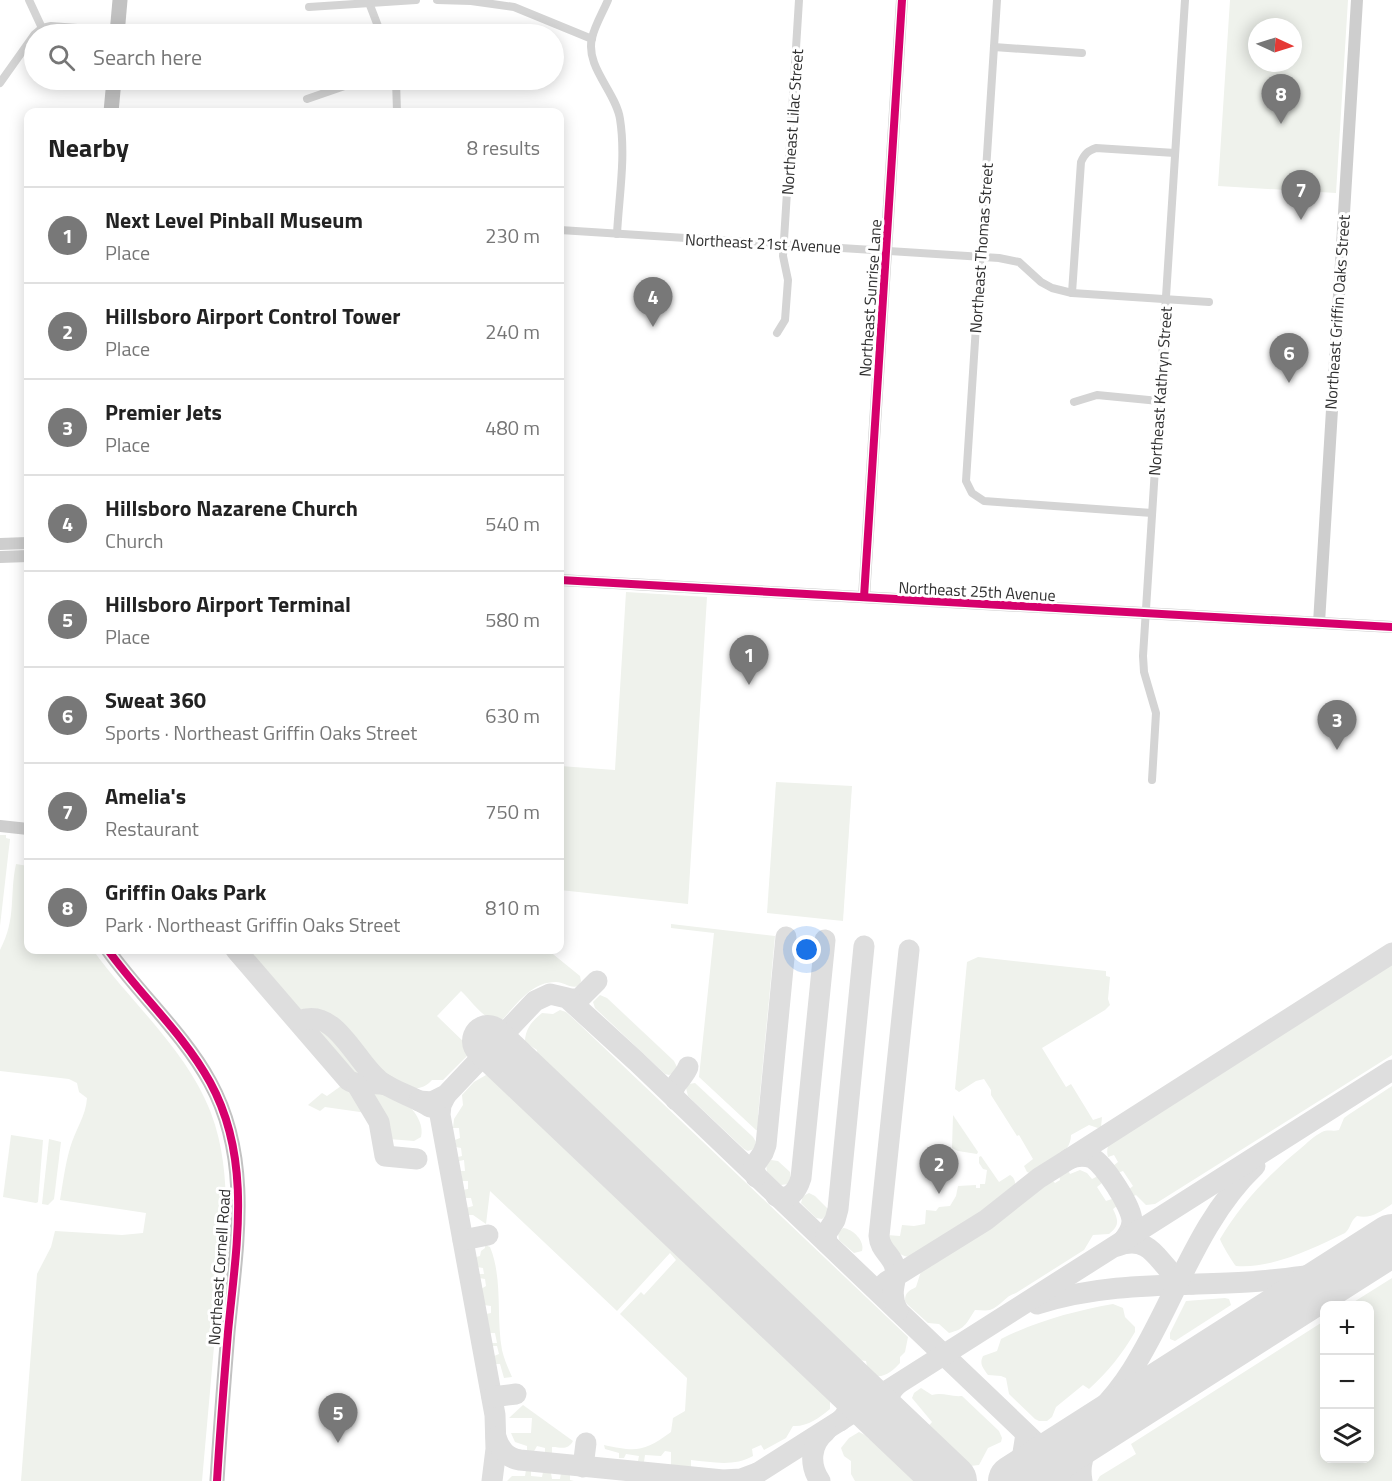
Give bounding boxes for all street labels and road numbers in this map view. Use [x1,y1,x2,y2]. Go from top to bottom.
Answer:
street label: Northeast Lilac Street [775,48,809,196]
street label: Northeast Thomas Street [963,162,999,334]
street label: Northeast Griffin Oaks Street [1318,213,1356,410]
street label: Northeast Sunrise Lane [853,218,887,378]
street label: Northeast 21st Avenue [684,227,842,259]
street label: Northeast Kathryn Street [1142,305,1178,476]
street label: Northeast 25th Avenue [898,575,1056,607]
street label: Northeast Cornell Road [202,1188,236,1346]

